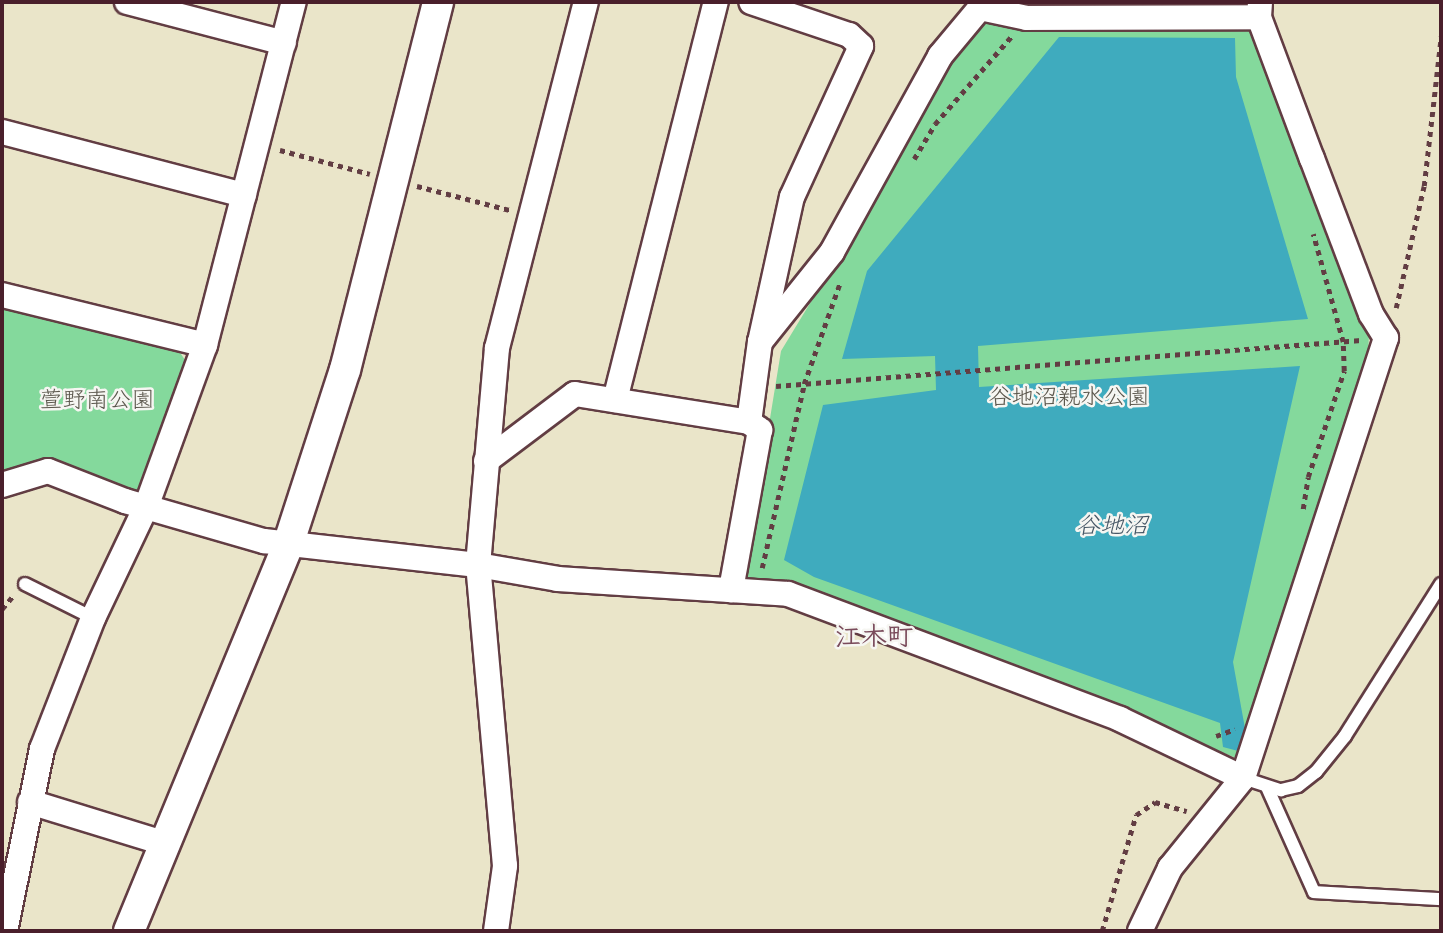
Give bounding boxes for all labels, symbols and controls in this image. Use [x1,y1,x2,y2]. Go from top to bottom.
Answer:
park label: 谷地沼親水公園 [989,384,1149,412]
park label: 萱野南公園 [40,387,154,415]
water label: 谷地沼 [1076,513,1148,541]
district label: 江木町 [835,623,913,655]

